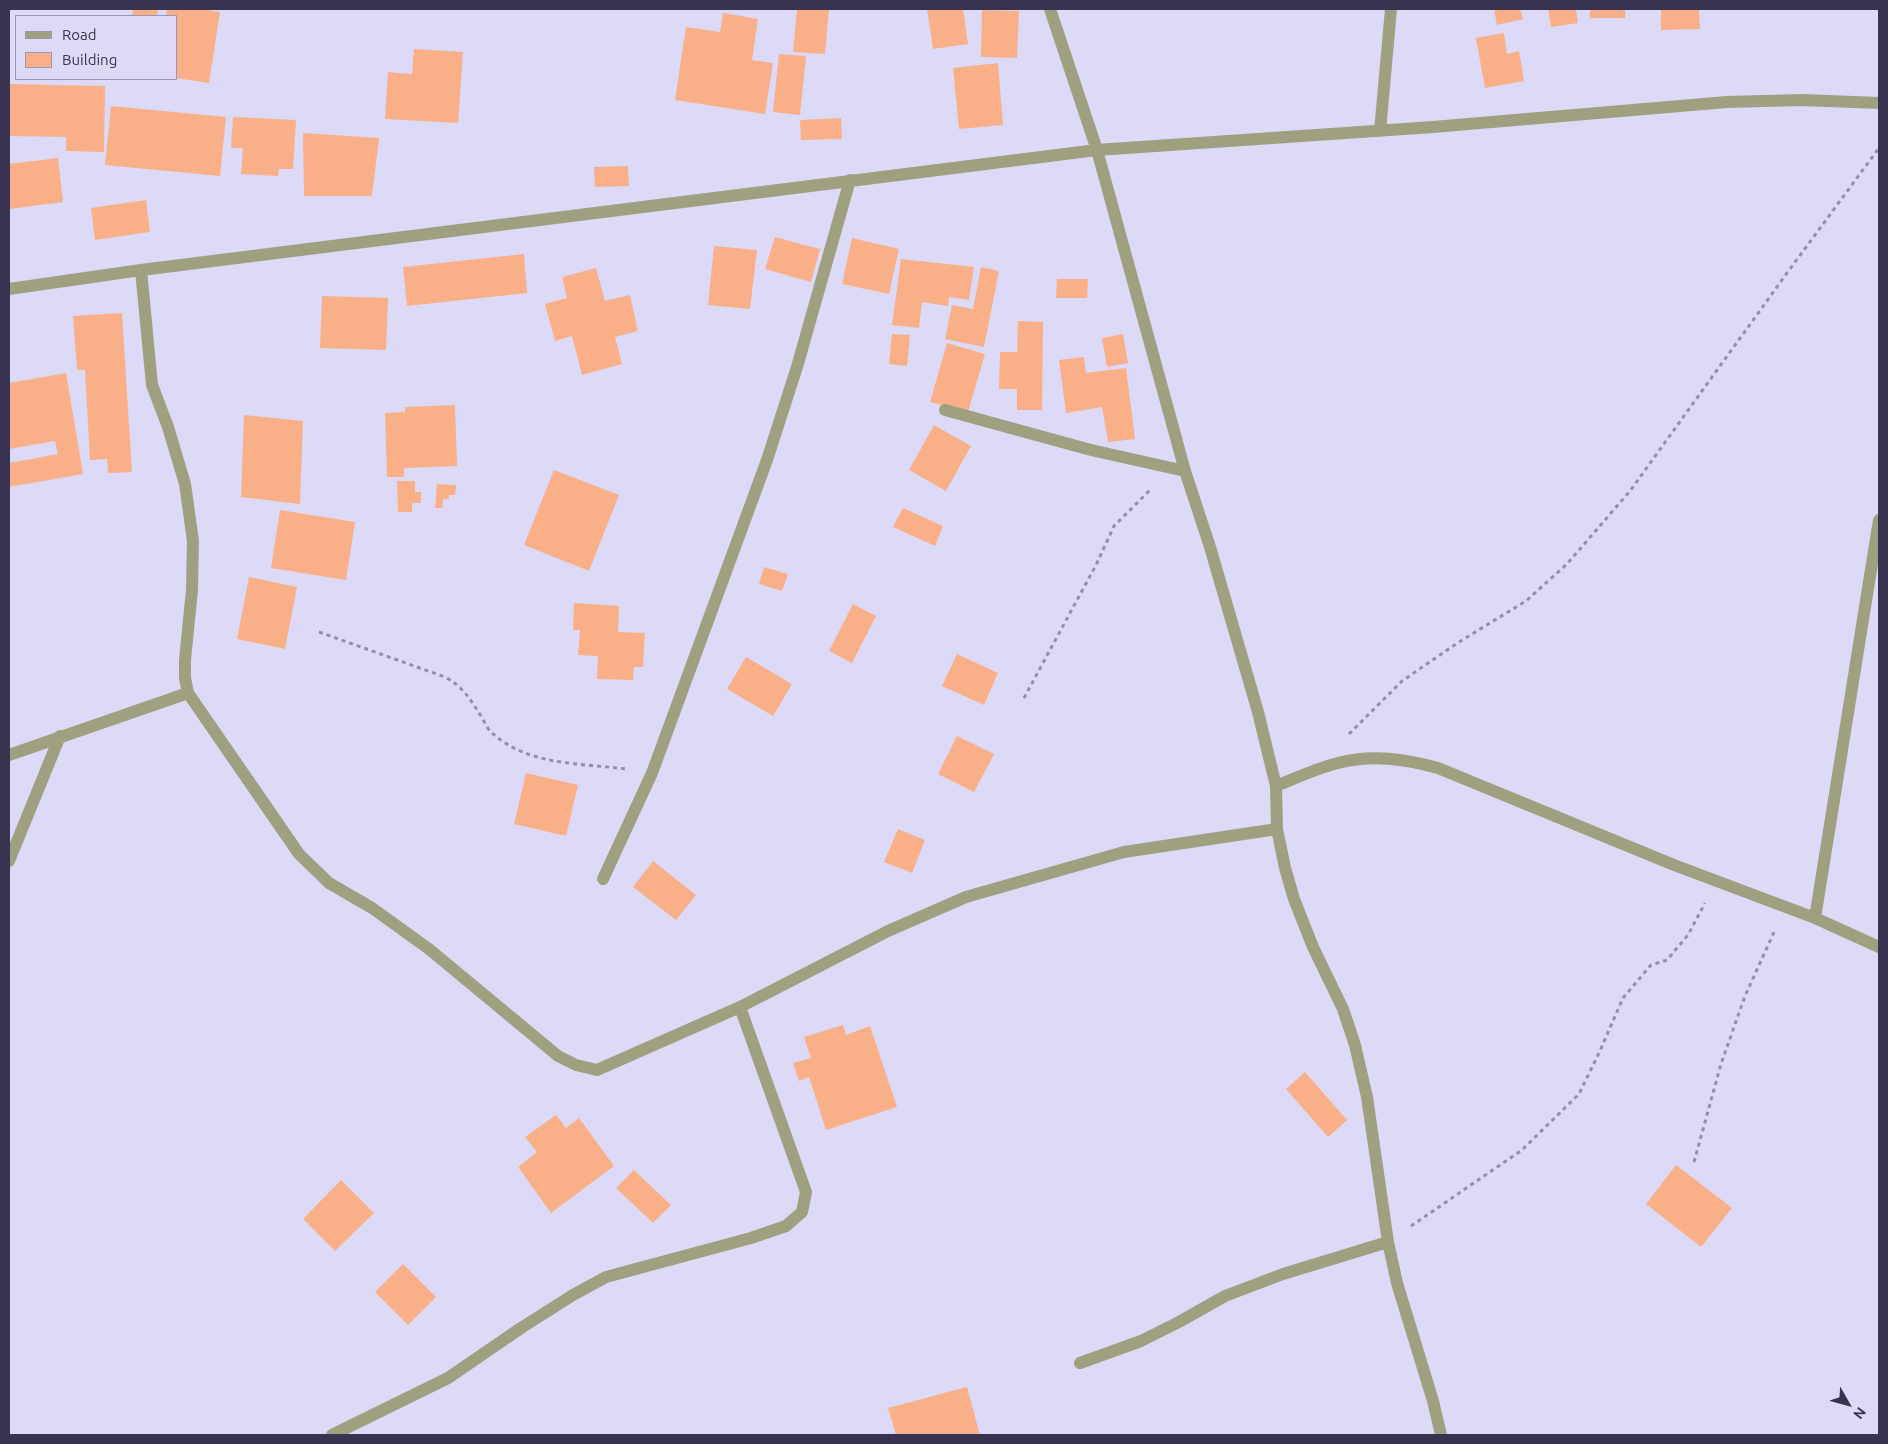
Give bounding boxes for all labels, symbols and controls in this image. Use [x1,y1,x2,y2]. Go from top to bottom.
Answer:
legend [15,15,178,80]
text: Road [62,26,97,43]
text: Building [62,51,117,68]
north arrow [1823,1379,1873,1429]
text: N [1850,1404,1869,1422]

